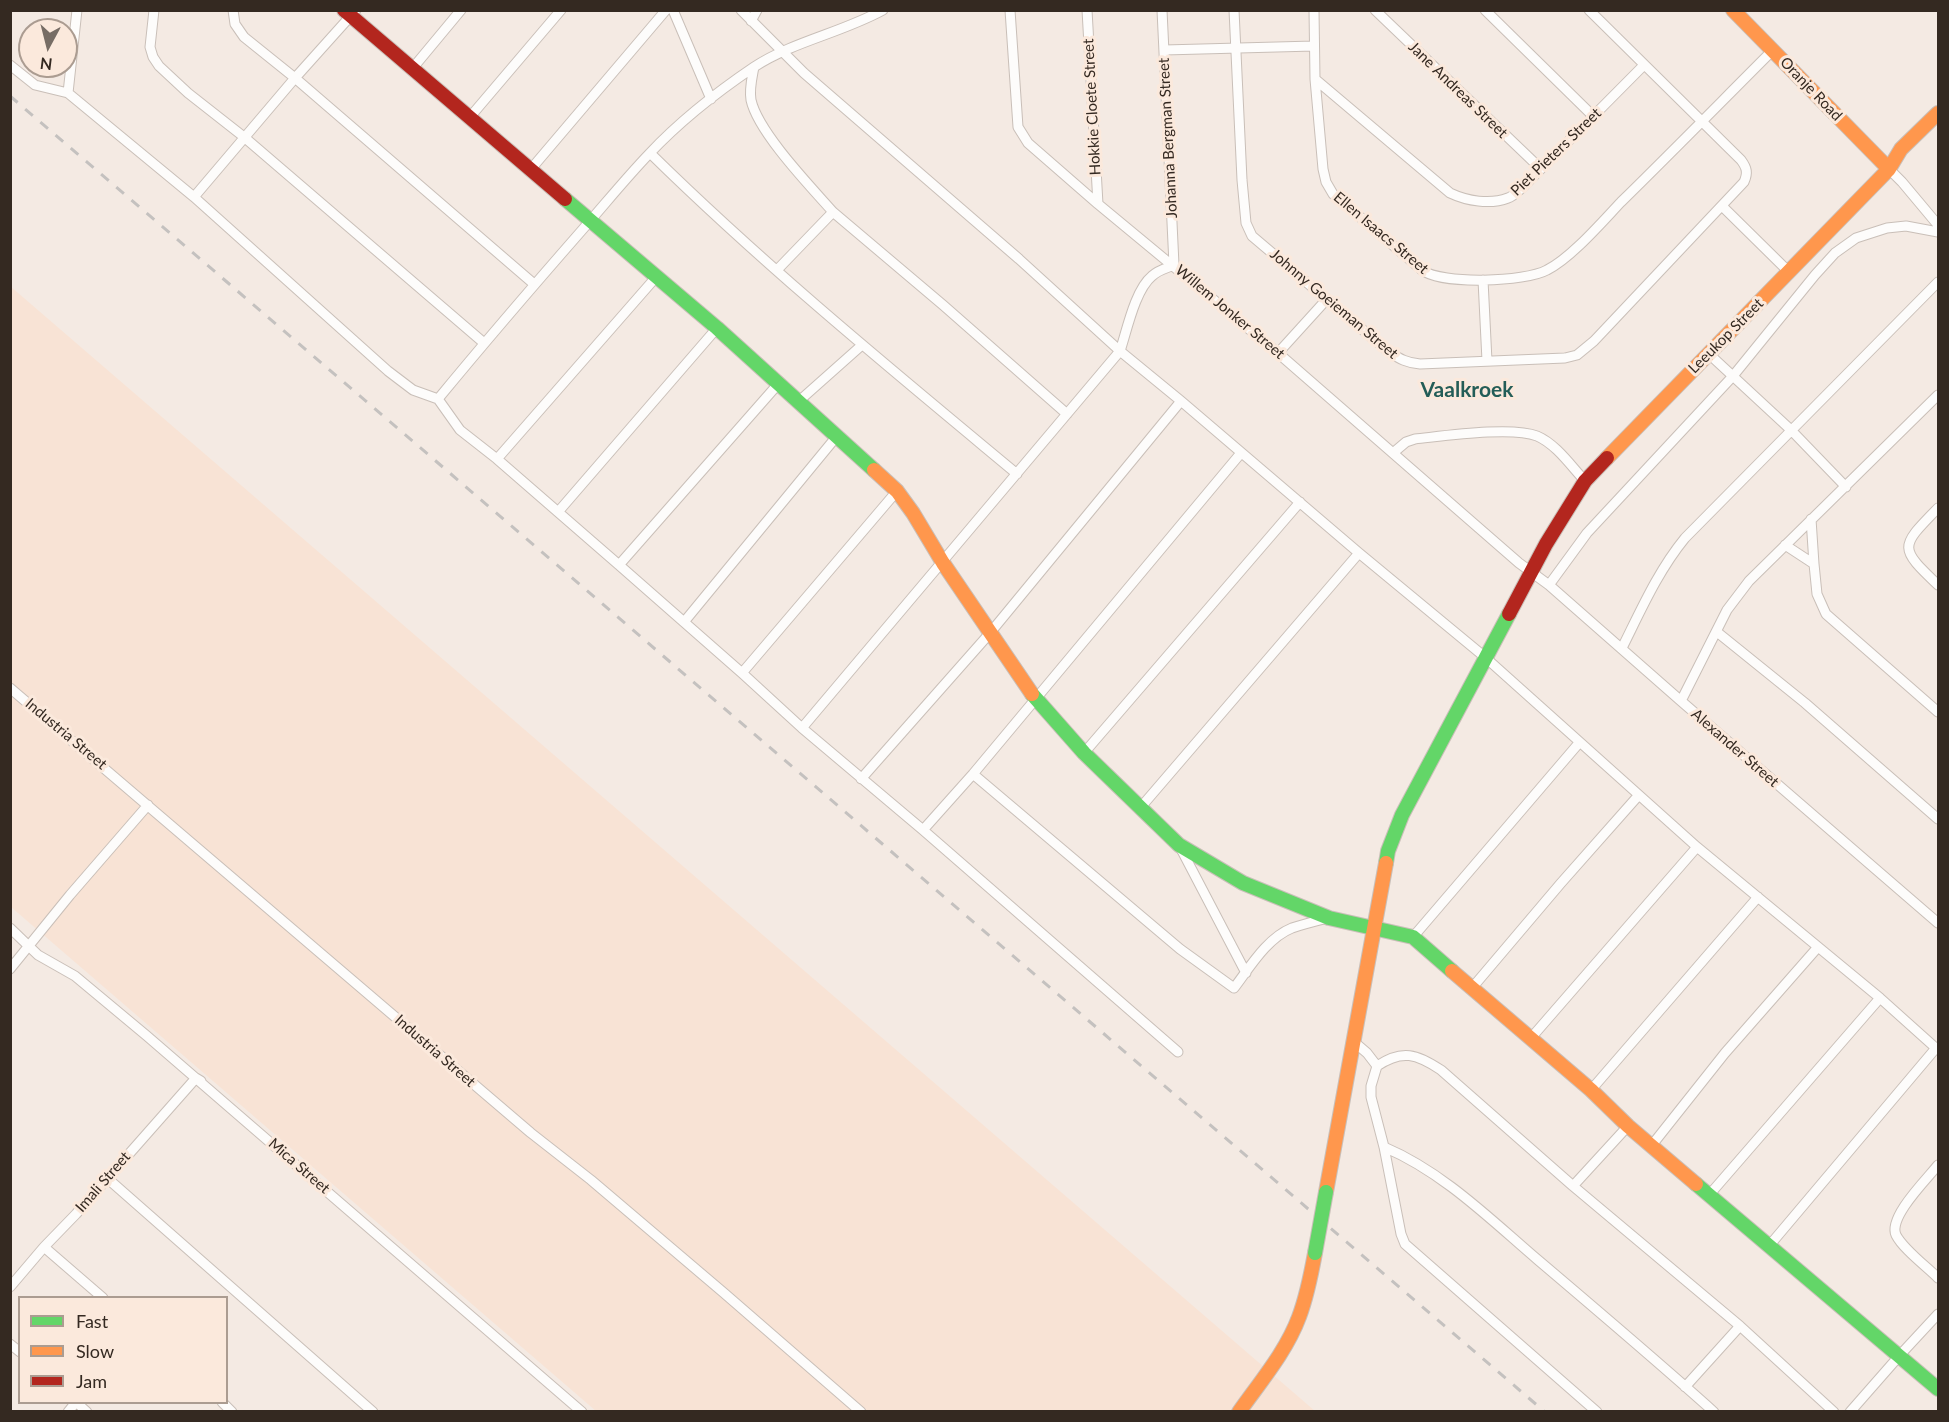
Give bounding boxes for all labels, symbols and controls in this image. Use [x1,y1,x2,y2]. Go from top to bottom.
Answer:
north arrow [18,18,78,78]
street label: Hokkie Cloete Street [1079,38,1105,176]
street label: Jane Andreas Street [1405,38,1511,142]
street label: Oranje Road [1776,53,1846,125]
text: N [39,54,53,75]
street label: Johanna Bergman Street [1155,57,1181,219]
street label: Piet Pieters Street [1507,104,1605,200]
street label: Ellen Isaacs Street [1330,188,1432,278]
street label: Johnny Goeieman Street [1266,245,1402,363]
street label: Willem Jonker Street [1172,261,1288,363]
street label: Leeukop Street [1685,295,1767,377]
district label: Vaalkroek [1421,377,1513,403]
street label: Industria Street [22,695,110,773]
street label: Alexander Street [1688,705,1782,791]
street label: Industria Street [391,1011,479,1091]
street label: Mica Street [265,1134,333,1198]
street label: Imali Street [72,1148,134,1216]
legend [18,1296,228,1404]
text: Fast [76,1310,108,1332]
text: Slow [76,1340,114,1362]
text: Jam [76,1370,107,1392]

